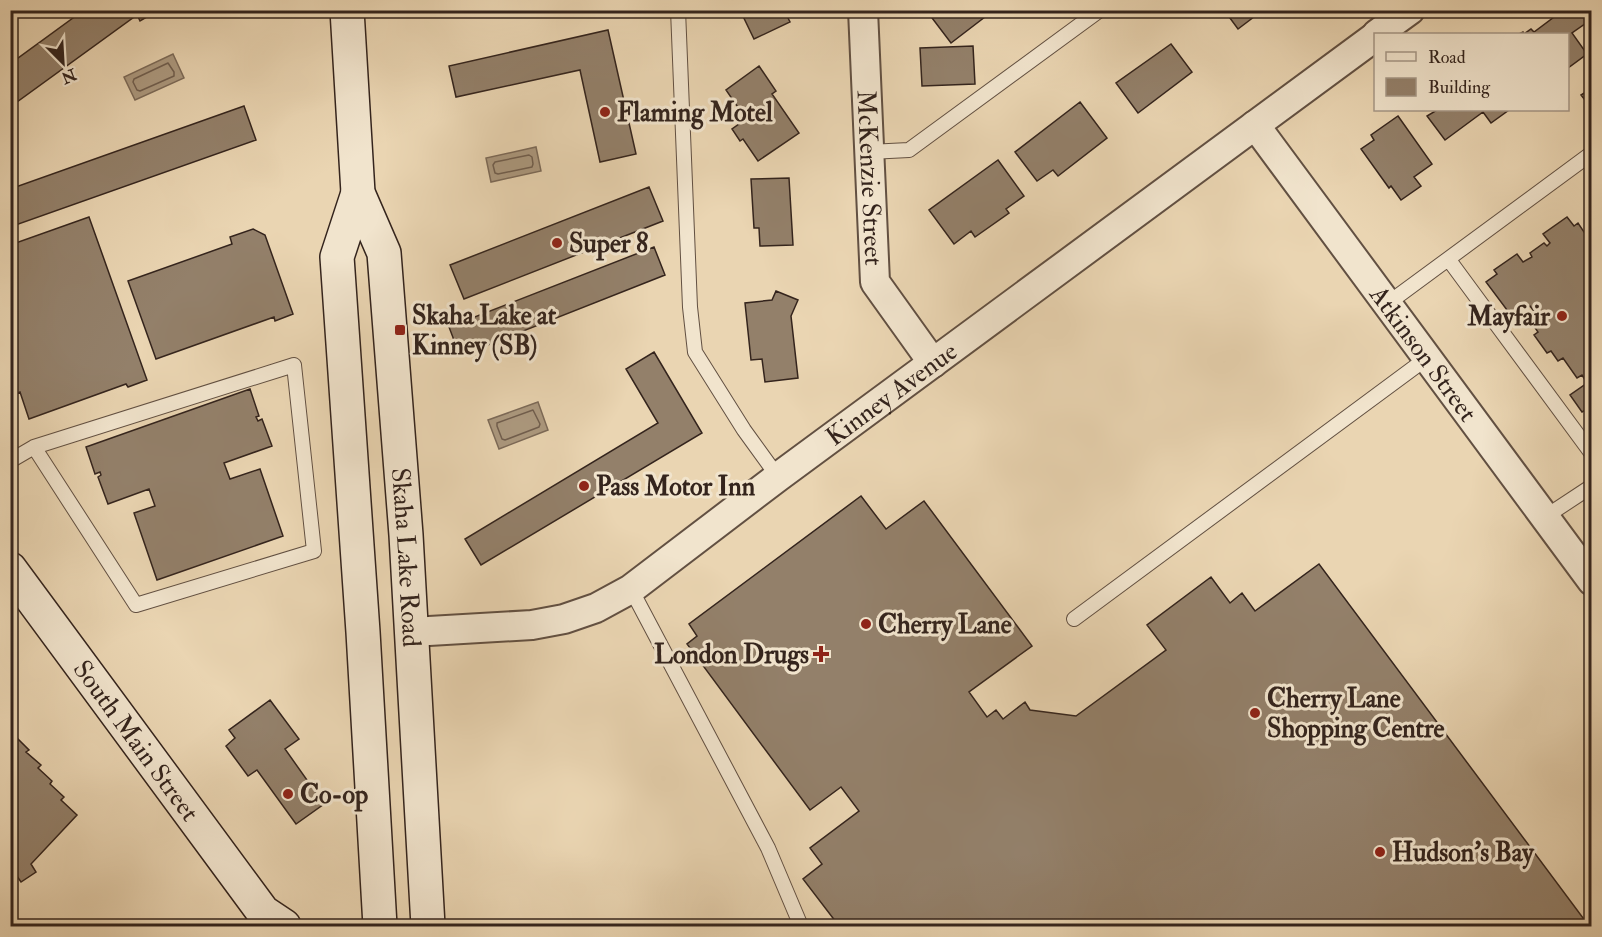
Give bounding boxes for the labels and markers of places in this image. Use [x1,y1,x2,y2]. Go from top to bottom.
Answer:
place label: Flaming Motel [617,97,773,130]
marker: Flaming Motel [598,105,612,119]
place label: Super 8 [569,228,648,261]
marker: Super 8 [550,236,564,250]
place label: Skaha Lake at Kinney (SB) [412,300,557,363]
place label: Mayfair [1466,301,1550,334]
marker: Mayfair [1555,309,1569,323]
marker: Skaha Lake at Kinney (SB) [393,323,407,337]
place label: Pass Motor Inn [596,471,756,503]
marker: Pass Motor Inn [577,479,591,493]
place label: Cherry Lane [878,609,1012,642]
marker: Cherry Lane [859,617,873,631]
place label: London Drugs [654,639,809,672]
marker: London Drugs [814,647,828,661]
place label: Cherry Lane Shopping Centre [1267,683,1445,746]
marker: Cherry Lane Shopping Centre [1248,706,1262,720]
place label: Co-op [300,779,368,812]
marker: Co-op [281,787,295,801]
place label: Hudson's Bay [1392,837,1535,870]
marker: Hudson's Bay [1373,845,1387,859]

